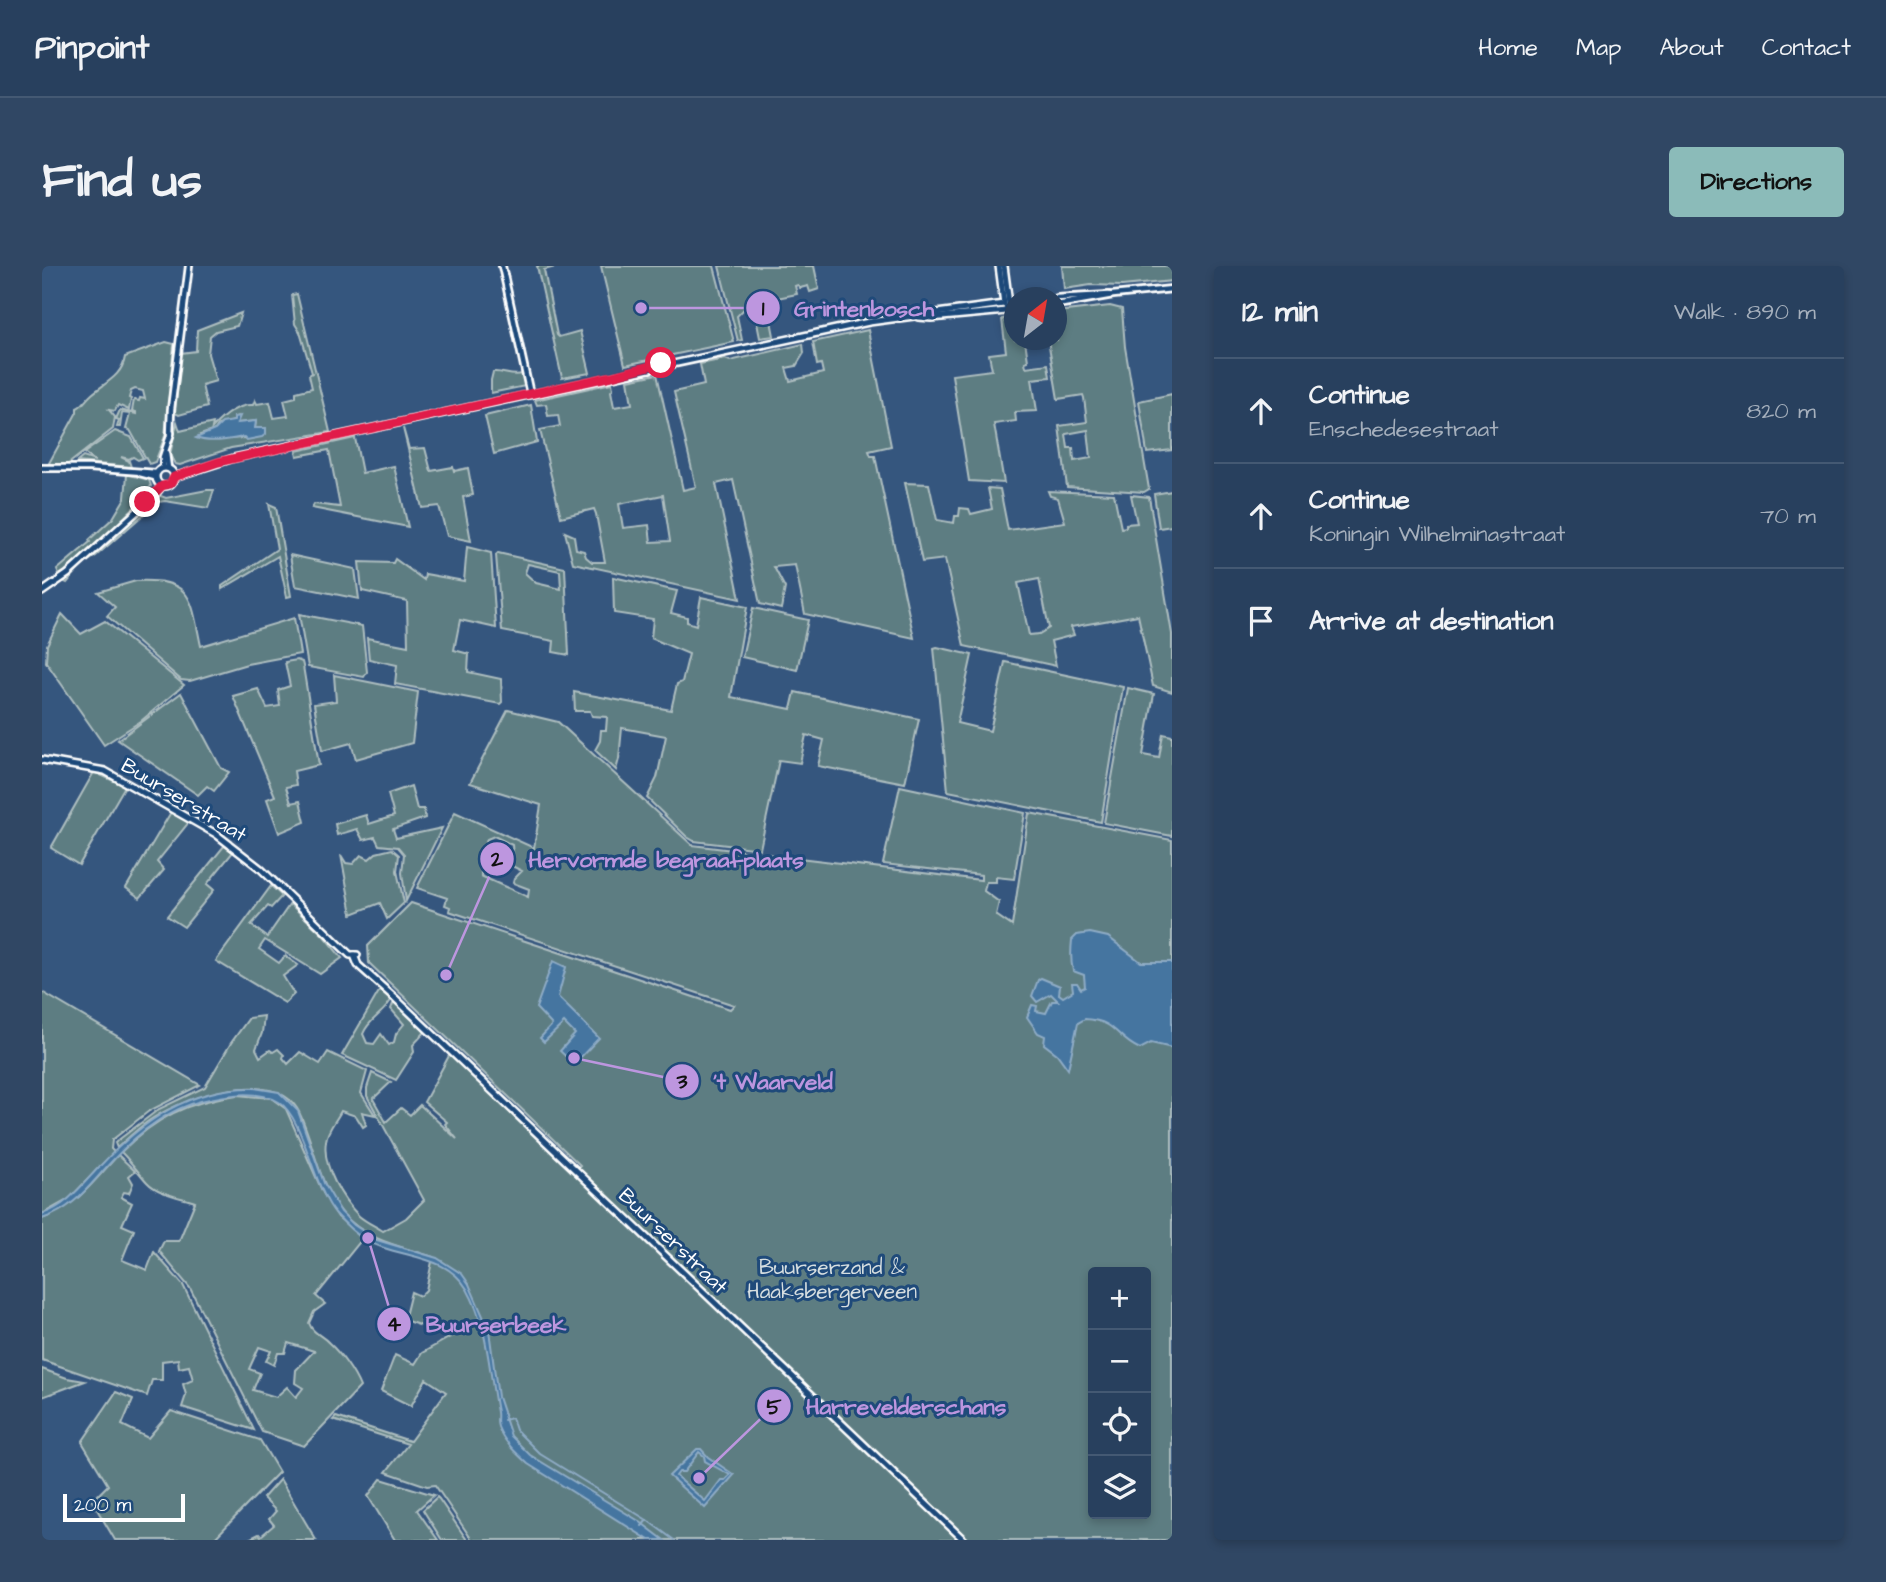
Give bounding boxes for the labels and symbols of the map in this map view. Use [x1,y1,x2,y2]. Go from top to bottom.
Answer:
callout: Grintenbosch [745,286,949,330]
north arrow [1004,287,1067,350]
text: Grintenbosch [794,293,935,325]
text: 1 [762,294,765,323]
route start [645,347,676,378]
route end [129,486,160,517]
street label: Buurserstraat [116,751,253,849]
callout: Hervormde begraafplaats [479,837,818,881]
text: Hervormde begraafplaats [528,844,804,877]
text: 2 [490,845,504,874]
callout: 't Waarveld [664,1059,847,1103]
text: 't Waarveld [713,1066,833,1098]
text: 3 [676,1067,688,1096]
street label: Buurserstraat [612,1181,734,1301]
park label: Buurserzand & Haaksbergerveen [747,1253,917,1308]
callout: Buurserbeek [376,1302,580,1346]
text: Buurserbeek [425,1309,567,1341]
text: 4 [387,1310,402,1339]
callout: Harrevelderschans [756,1384,1020,1428]
text: Harrevelderschans [806,1391,1007,1423]
text: 5 [767,1393,783,1422]
scale bar [63,1491,186,1523]

